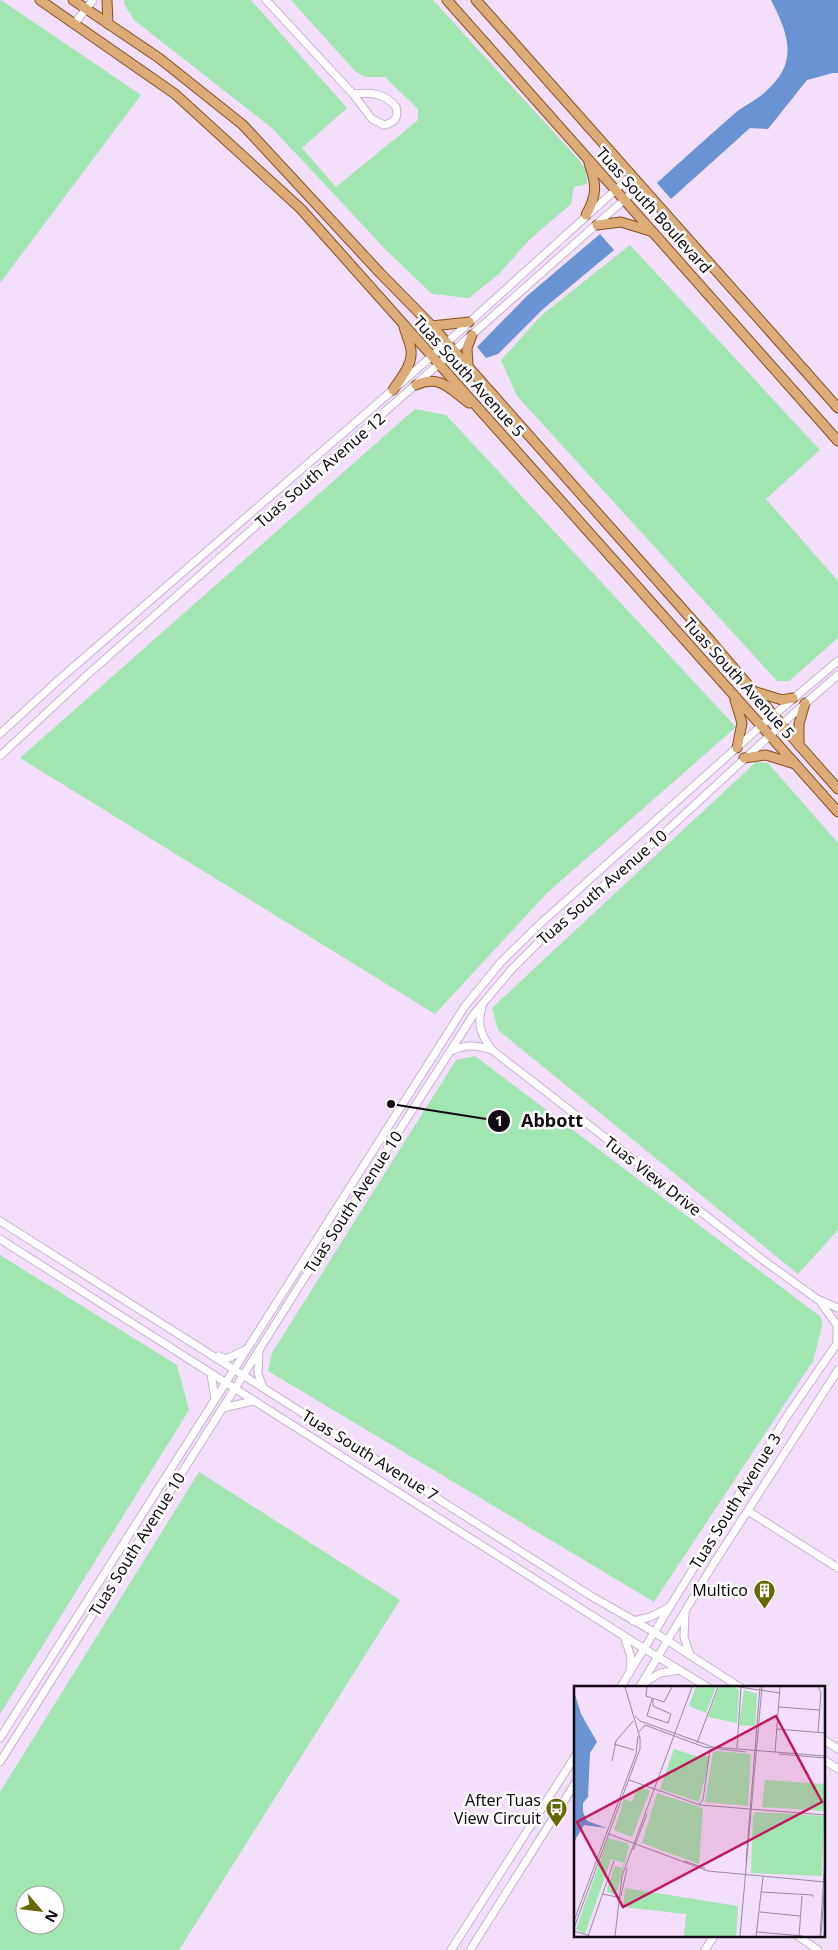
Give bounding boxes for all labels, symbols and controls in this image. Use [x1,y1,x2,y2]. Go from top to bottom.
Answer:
street label: Tuas South Boulevard [591,142,717,278]
street label: Tuas South Avenue 5 [408,311,530,441]
street label: Tuas South Avenue 12 [250,407,390,533]
street label: Tuas South Avenue 5 [678,613,800,743]
street label: Tuas South Avenue 10 [532,824,672,950]
callout: Abbott [486,1104,593,1137]
text: Abbott [521,1108,583,1132]
text: 1 [495,1110,503,1130]
street label: Tuas South Avenue 10 [299,1127,407,1277]
street label: Tuas View Drive [600,1131,706,1221]
street label: Tuas South Avenue 7 [298,1404,442,1506]
street label: Tuas South Avenue 3 [684,1429,786,1573]
street label: Tuas South Avenue 10 [84,1468,190,1620]
building icon: Multico [752,1578,776,1609]
place label: Multico [692,1579,748,1601]
inset map [574,1686,826,1938]
place label: After Tuas View Circuit [454,1789,541,1829]
bus stop icon: After Tuas View Circuit [545,1797,569,1828]
north arrow [15,1885,65,1935]
text: N [41,1907,63,1926]

